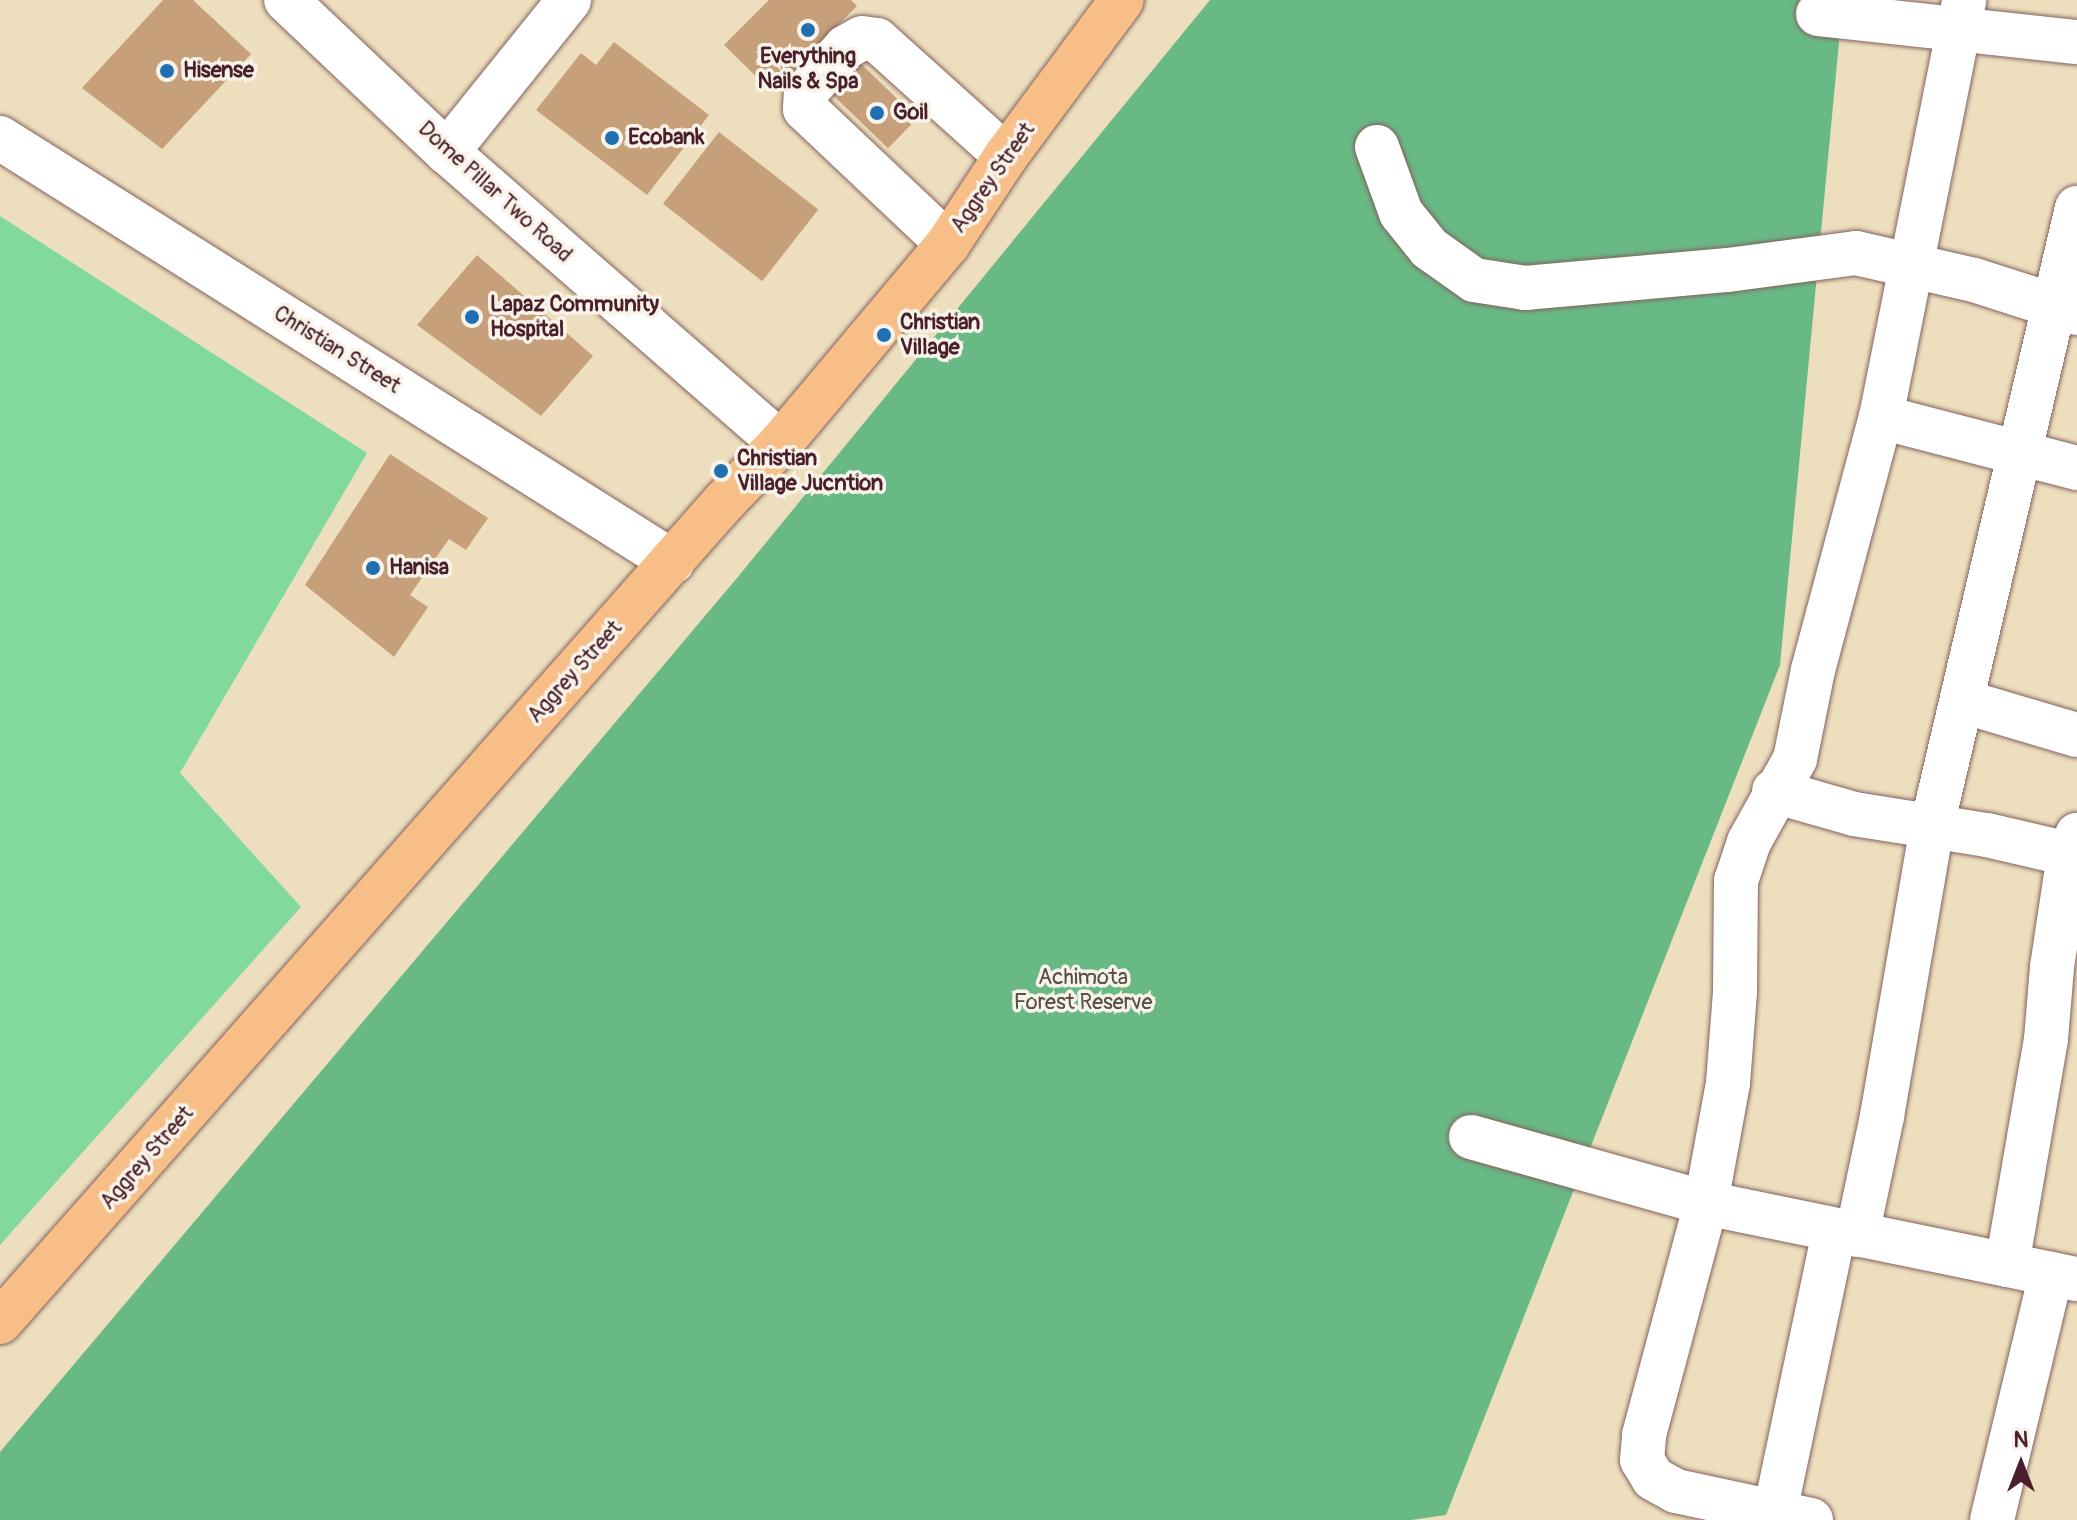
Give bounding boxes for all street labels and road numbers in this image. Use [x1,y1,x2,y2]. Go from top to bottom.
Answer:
street label: Dome Pillar Two Road [413,116,577,268]
street label: Aggrey Street [945,118,1041,238]
street label: Christian Street [269,300,405,400]
street label: Aggrey Street [522,615,628,729]
street label: Aggrey Street [95,1101,199,1215]

